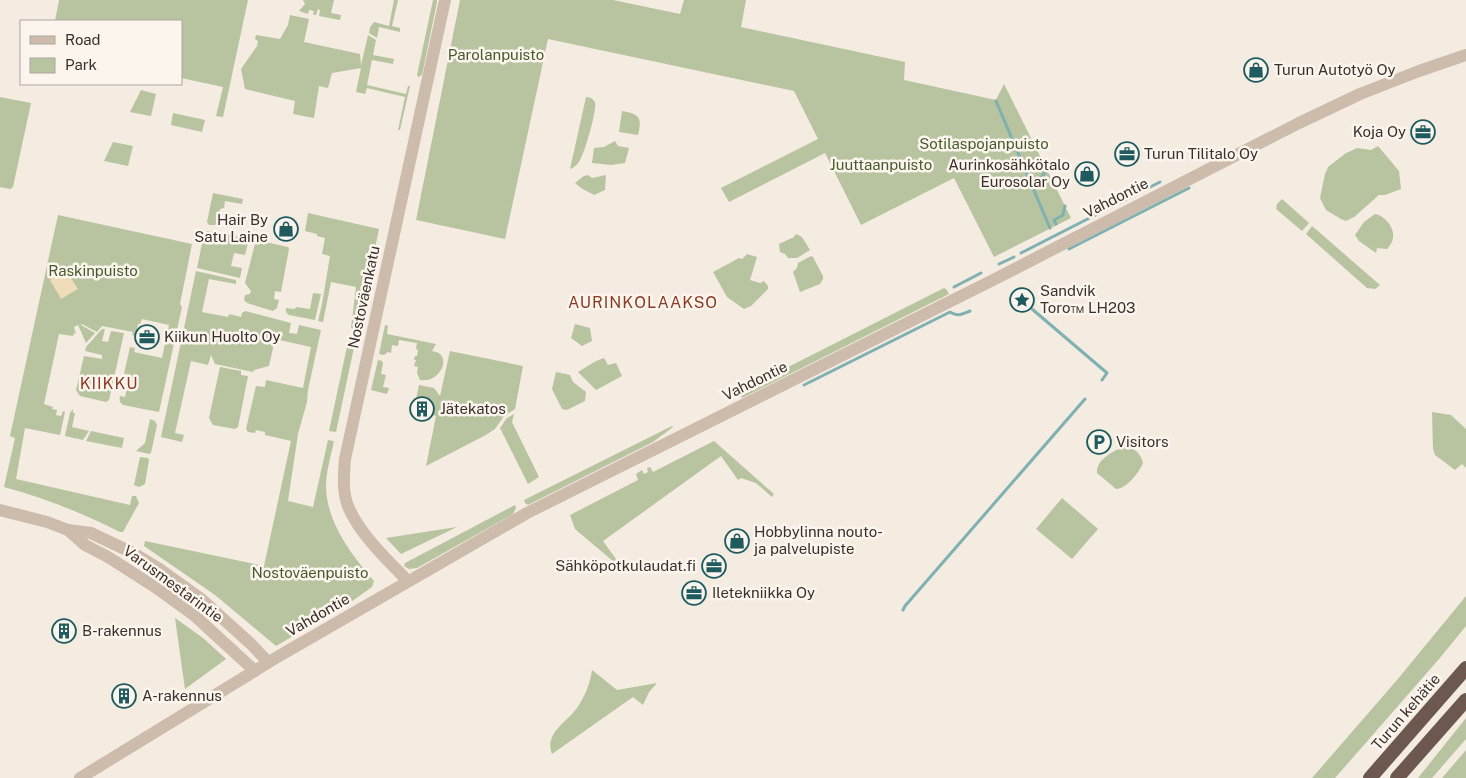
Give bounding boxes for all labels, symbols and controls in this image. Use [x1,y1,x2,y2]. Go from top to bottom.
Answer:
legend [20,20,182,85]
text: Road [65,31,101,48]
park label: Parolanpuisto [448,46,544,63]
text: Park [65,56,97,73]
shop icon: Turun Autotyö Oy [1243,57,1269,83]
place label: Turun Autotyö Oy [1274,61,1396,78]
office icon: Koja Oy [1410,119,1436,145]
place label: Koja Oy [1353,123,1406,140]
park label: Sotilaspojanpuisto [919,135,1049,152]
office icon: Turun Tilitalo Oy [1114,141,1140,167]
place label: Turun Tilitalo Oy [1144,145,1258,162]
park label: Juuttaanpuisto [830,156,932,173]
place label: Aurinkosähkötalo Eurosolar Oy [948,156,1070,190]
shop icon: Aurinkosähkötalo Eurosolar Oy [1074,161,1100,187]
street label: Vahdontie [1081,174,1151,221]
place label: Hair By Satu Laine [194,211,268,245]
shop icon: Hair By Satu Laine [273,216,299,242]
street label: Nostoväenkatu [344,244,383,350]
park label: Raskinpuisto [48,262,138,279]
place label: Sandvik Toro™ LH203 [1040,282,1136,316]
place icon: Sandvik Toro™ LH203 [1009,287,1035,313]
district label: AURINKOLAAKSO [568,293,718,312]
office icon: Kiikun Huolto Oy [134,324,160,350]
place label: Kiikun Huolto Oy [164,328,281,345]
street label: Vahdontie [720,358,790,404]
district label: KIIKKU [80,374,138,393]
building icon: Jätekatos [409,396,435,422]
place label: Jätekatos [440,400,506,417]
parking icon: Visitors [1086,429,1112,455]
place label: Visitors [1116,433,1169,450]
place label: Hobbylinna nouto- ja palvelupiste [753,523,883,557]
shop icon: Hobbylinna nouto- ja palvelupiste [724,528,750,554]
street label: Varusmestarintie [120,542,226,625]
office icon: Sähköpotkulaudat.fi [701,553,727,579]
place label: Sähköpotkulaudat.fi [555,557,696,574]
park label: Nostoväenpuisto [252,564,368,581]
office icon: Iletekniikka Oy [681,580,707,606]
place label: Iletekniikka Oy [712,584,815,601]
street label: Vahdontie [283,590,352,639]
building icon: B-rakennus [51,618,77,644]
place label: B-rakennus [82,622,162,639]
street label: Turun kehätie [1368,670,1443,753]
building icon: A-rakennus [111,683,137,709]
place label: A-rakennus [142,687,222,704]

